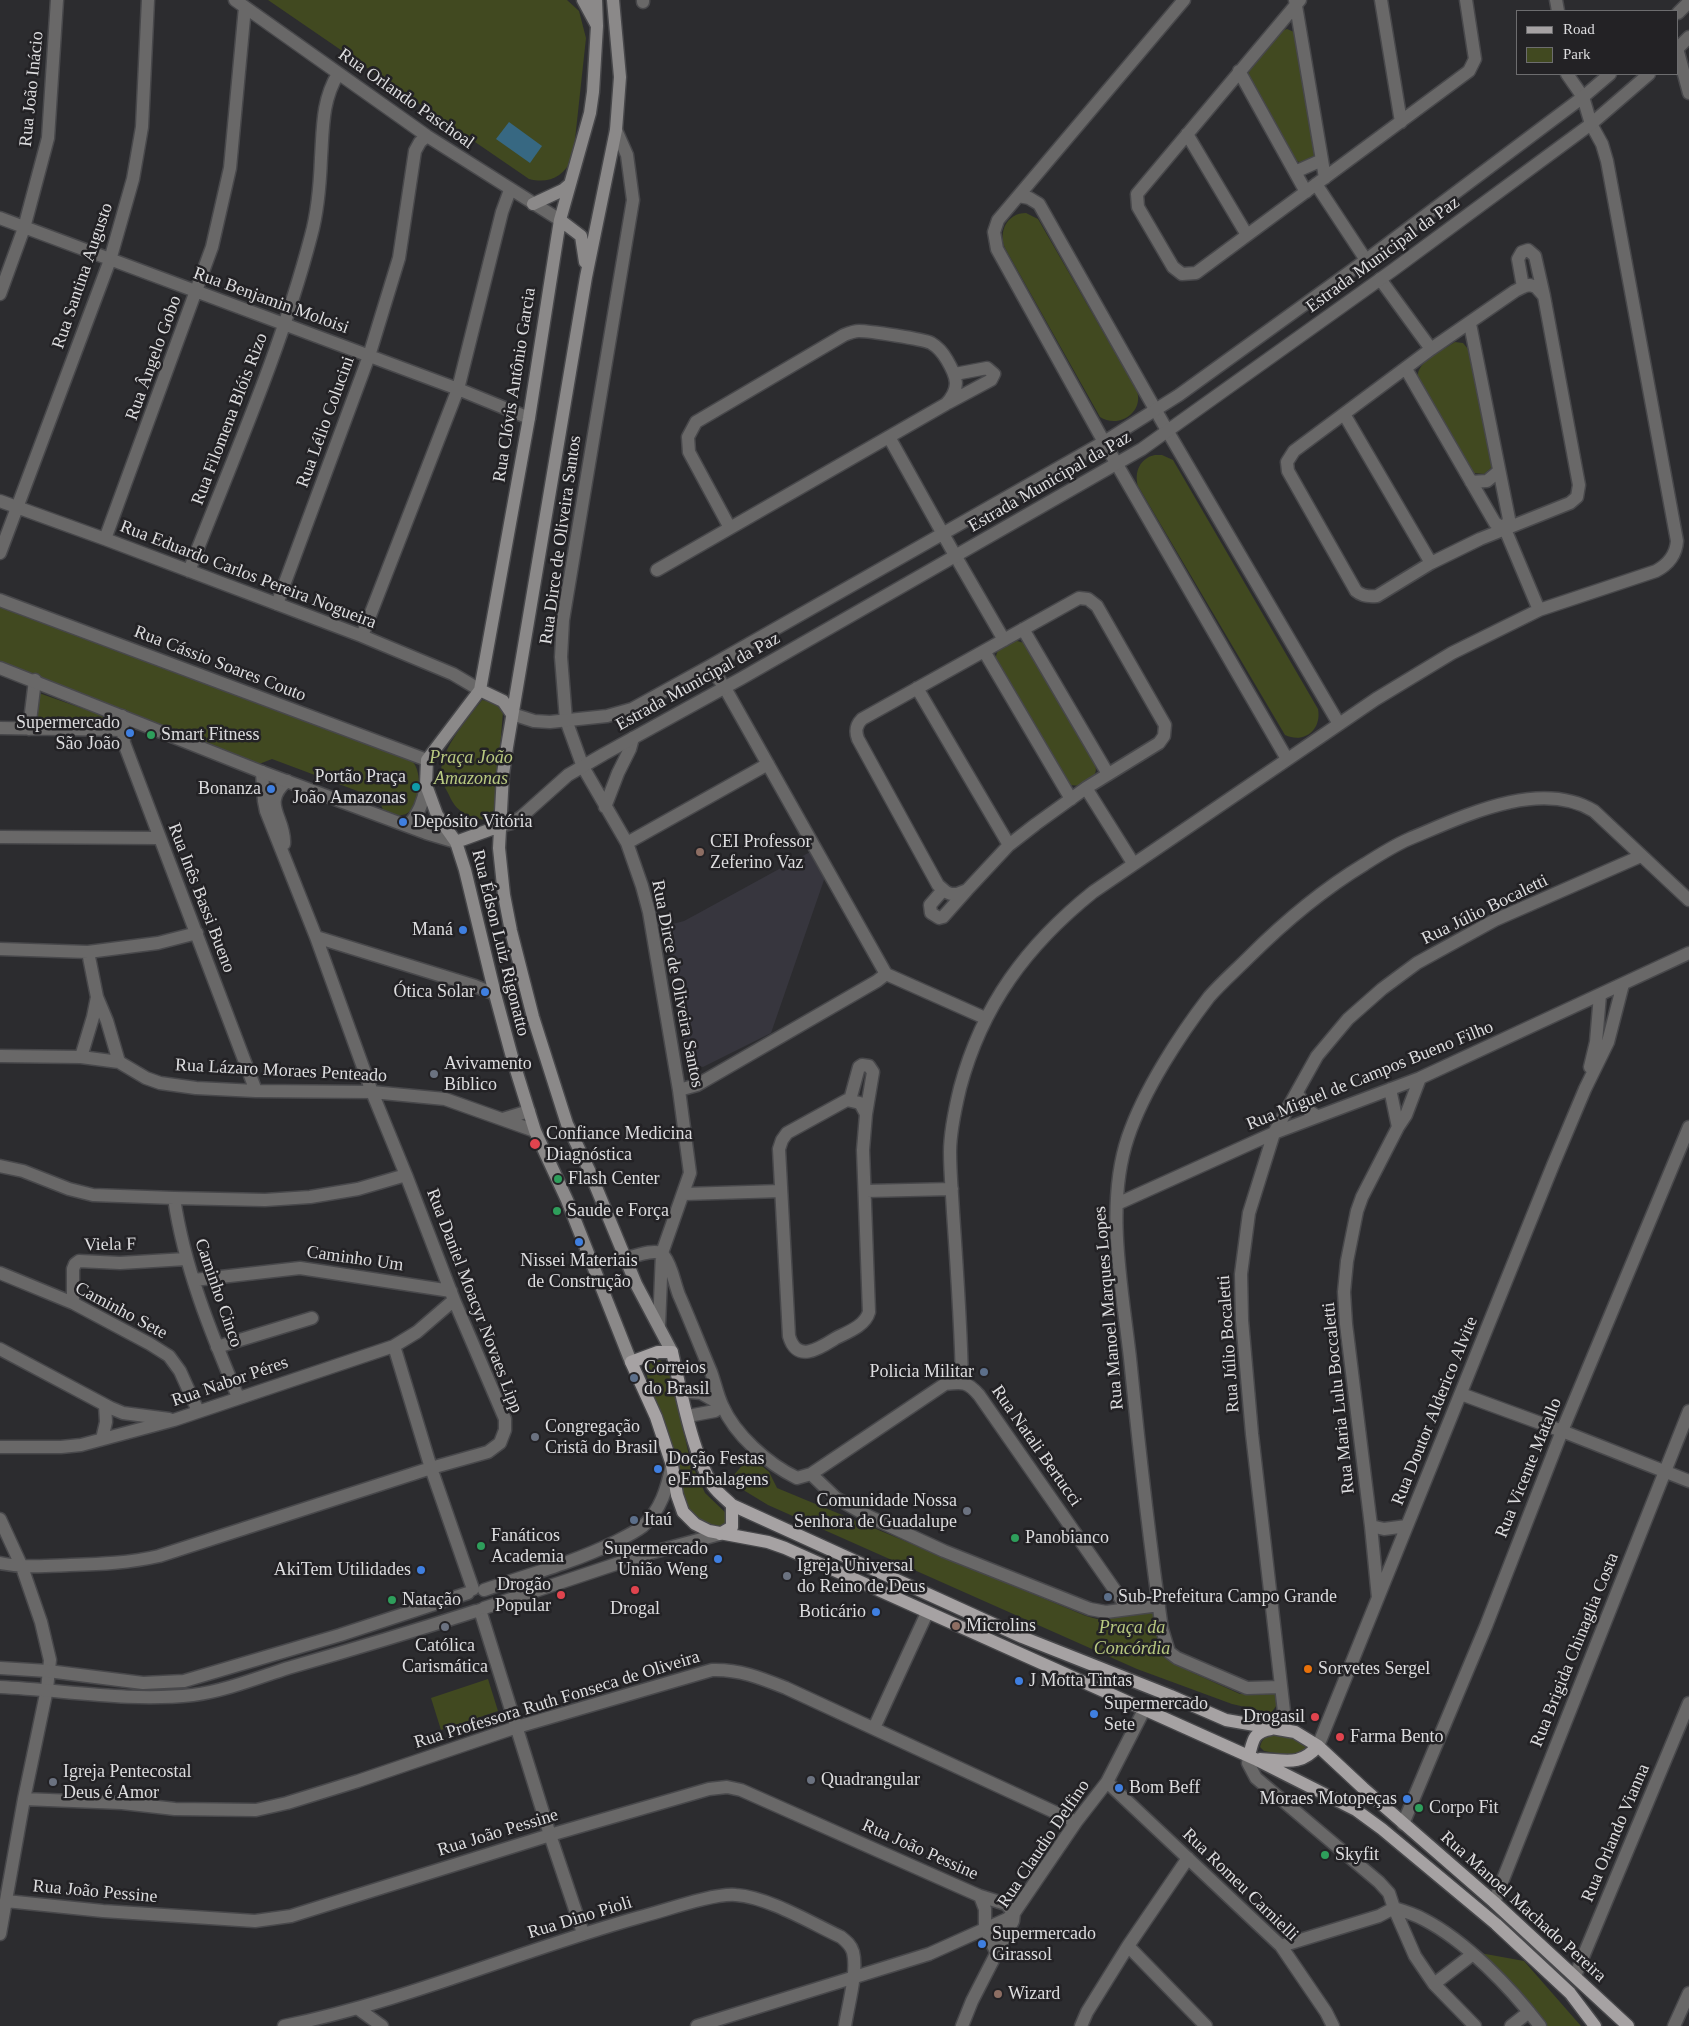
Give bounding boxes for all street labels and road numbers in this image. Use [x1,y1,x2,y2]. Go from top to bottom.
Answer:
street label: Rua João Inácio [15,30,49,148]
street label: Rua Orlando Paschoal [334,44,478,154]
street label: Estrada Municipal da Paz [1302,192,1464,318]
street label: Rua Santina Augusto [48,200,118,352]
street label: Rua Benjamin Moloisi [190,263,352,339]
street label: Rua Clóvis Antônio Garcia [489,286,541,484]
street label: Rua Ângelo Gobo [121,293,187,423]
street label: Rua Filomena Blóis Rizo [187,330,273,508]
street label: Rua Lélio Colucini [292,353,360,491]
street label: Estrada Municipal da Paz [965,427,1135,537]
street label: Rua Dirce de Oliveira Santos [536,434,586,646]
street label: Rua Eduardo Carlos Pereira Nogueira [117,516,379,634]
street label: Rua Cássio Soares Couto [131,621,309,707]
street label: Estrada Municipal da Paz [612,628,784,736]
street label: Rua Inês Bassi Bueno [163,820,239,976]
street label: Rua Édson Luiz Rigonatto [466,847,534,1039]
street label: Rua Júlio Bocaletti [1418,870,1552,950]
street label: Rua Dirce de Oliveira Santos [646,878,708,1090]
street label: Rua Miguel de Campos Bueno Filho [1243,1016,1497,1136]
street label: Rua Lázaro Moraes Penteado [174,1055,388,1087]
street label: Rua Daniel Moacyr Novaes Lipp [421,1186,527,1416]
street label: Rua Manoel Marques Lopes [1089,1205,1129,1411]
street label: Viela F [84,1234,136,1256]
street label: Caminho Cinco [189,1236,247,1350]
street label: Caminho Um [305,1242,405,1276]
street label: Rua Júlio Bocaletti [1213,1274,1245,1414]
street label: Caminho Sete [71,1278,171,1344]
street label: Rua Maria Lulu Boccaletti [1318,1301,1360,1495]
street label: Rua Doutor Alderico Alvite [1387,1314,1483,1508]
street label: Rua Nabor Péres [169,1352,291,1412]
street label: Rua Natali Bertucci [986,1381,1086,1511]
street label: Rua Vicente Matallo [1491,1395,1567,1541]
street label: Rua Brigida Chinaglia Costa [1526,1550,1624,1750]
street label: Rua Professora Ruth Fonseca de Oliveira [412,1646,702,1754]
street label: Rua Orlando Vianna [1577,1761,1655,1905]
street label: Rua Claudio Delfino [993,1776,1095,1912]
street label: Rua João Pessine [435,1804,561,1862]
street label: Rua João Pessine [859,1815,981,1885]
street label: Rua Romeu Carnielli [1177,1824,1303,1946]
street label: Rua Manoel Machado Pereira [1436,1827,1610,1987]
street label: Rua João Pessine [32,1876,158,1908]
street label: Rua Dino Pioli [525,1892,635,1944]

